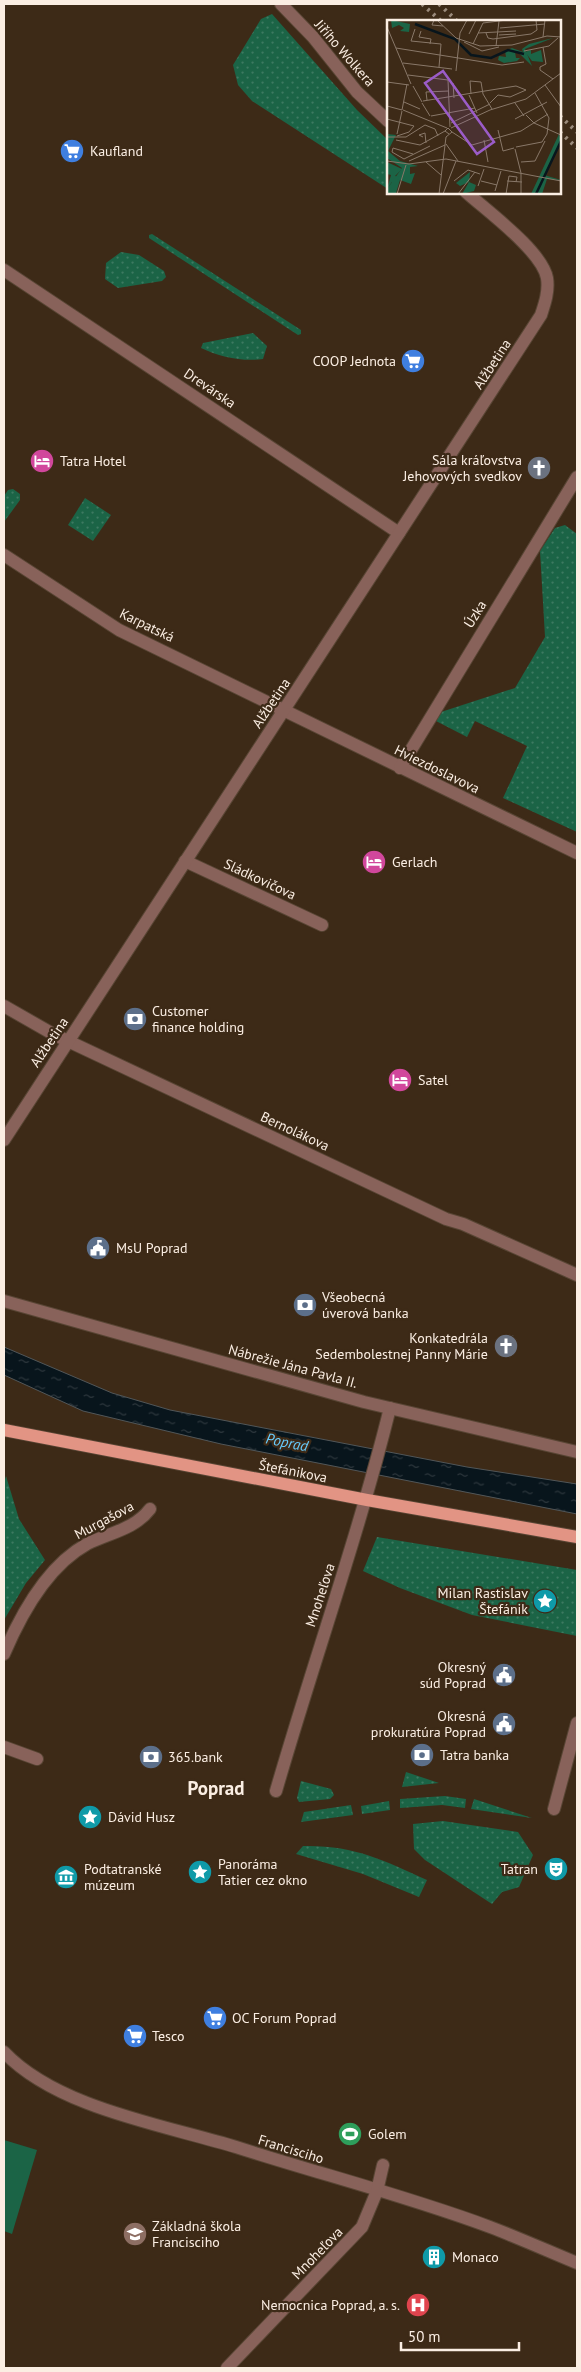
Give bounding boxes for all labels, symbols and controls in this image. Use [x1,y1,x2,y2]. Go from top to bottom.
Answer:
street label: Jiřího Wolkera [310,15,379,90]
inset map [387,20,561,194]
supermarket icon: Kaufland [59,138,85,164]
place label: Kaufland [90,142,143,160]
street label: Alžbetina [469,335,515,393]
supermarket icon: COOP Jednota [400,348,426,374]
place label: COOP Jednota [313,352,396,370]
street label: Drevárska [181,364,239,412]
hotel icon: Tatra Hotel [29,448,55,474]
place label: Sála kráľovstva Jehovových svedkov [402,451,522,485]
place label: Tatra Hotel [60,452,126,470]
church icon: Sála kráľovstva Jehovových svedkov [526,455,552,481]
street label: Úzka [460,597,490,631]
street label: Karpatská [117,604,177,646]
street label: Alžbetina [248,675,294,731]
street label: Hviezdoslavova [391,741,483,797]
hotel icon: Gerlach [361,849,387,875]
place label: Gerlach [392,853,437,871]
street label: Sládkovičova [221,854,299,904]
place label: Customer finance holding [152,1002,244,1036]
bank icon: Customer finance holding [122,1006,148,1032]
street label: Alžbetina [26,1014,72,1070]
hotel icon: Satel [387,1067,413,1093]
place label: Satel [418,1071,448,1089]
street label: Bernolákova [258,1107,332,1155]
public building icon: MsU Poprad [85,1235,111,1261]
place label: MsU Poprad [116,1239,187,1257]
place label: Všeobecná úverová banka [321,1288,409,1322]
bank icon: Všeobecná úverová banka [292,1292,318,1318]
place label: Konkatedrála Sedembolestnej Panny Márie [315,1329,488,1363]
church icon: Konkatedrála Sedembolestnej Panny Márie [493,1333,519,1359]
street label: Nábrežie Jána Pavla II. [227,1340,359,1392]
water label: Poprad [264,1429,310,1455]
street label: Štefánikova [257,1456,329,1486]
street label: Murgašova [71,1497,137,1543]
street label: Mnoheľova [301,1561,339,1629]
place label: Milan Rastislav Štefánik [438,1584,528,1618]
place icon: Milan Rastislav Štefánik [532,1588,558,1614]
place label: Okresný súd Poprad [420,1658,486,1692]
public building icon: Okresný súd Poprad [491,1662,517,1688]
place label: Okresná prokuratúra Poprad [371,1707,486,1741]
public building icon: Okresná prokuratúra Poprad [491,1711,517,1737]
bank icon: Tatra banka [409,1742,435,1768]
bank icon: 365.bank [138,1744,164,1770]
place label: Tatra banka [440,1746,509,1764]
place label: 365.bank [168,1748,223,1766]
district label: Poprad [188,1776,244,1800]
place icon: Dávid Husz [77,1804,103,1830]
place label: Dávid Husz [108,1808,175,1826]
place label: Panoráma Tatier cez okno [218,1855,307,1889]
theatre icon: Tatran [543,1856,569,1882]
place icon: Panoráma Tatier cez okno [187,1859,213,1885]
place label: Podtatranské múzeum [84,1860,162,1894]
place label: Tatran [501,1860,538,1878]
museum icon: Podtatranské múzeum [53,1864,79,1890]
supermarket icon: OC Forum Poprad [202,2005,228,2031]
place label: OC Forum Poprad [232,2009,337,2027]
supermarket icon: Tesco [122,2023,148,2049]
place label: Tesco [152,2027,184,2045]
sports icon: Golem [337,2121,363,2147]
place label: Golem [368,2125,407,2143]
street label: Francisciho [256,2130,326,2168]
place label: Základná škola Francisciho [152,2217,241,2251]
school or university icon: Základná škola Francisciho [122,2221,148,2247]
street label: Mnoheľova [288,2223,346,2283]
building icon: Monaco [421,2244,447,2270]
place label: Monaco [452,2248,499,2266]
hospital icon: Nemocnica Poprad, a. s. [405,2292,431,2318]
place label: Nemocnica Poprad, a. s. [261,2296,400,2314]
scale bar [401,2320,518,2352]
text: 50 m [408,2327,441,2346]

